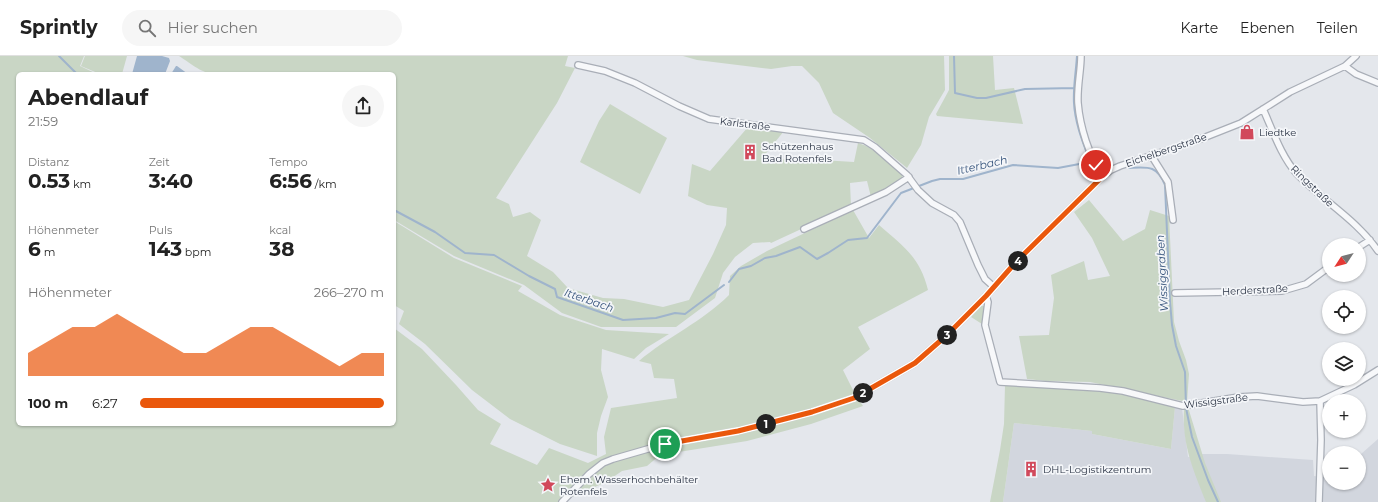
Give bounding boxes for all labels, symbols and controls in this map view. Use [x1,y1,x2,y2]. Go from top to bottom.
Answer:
search box [122,10,402,46]
text: Sprintly [20,16,98,39]
icon: search [136,17,158,39]
text: Hier suchen [168,18,258,37]
text: Karte [1180,19,1218,37]
text: Ebenen [1240,19,1295,37]
text: Teilen [1317,19,1358,37]
text: Abendlauf [28,84,148,111]
button: share [342,85,384,127]
text: 21:59 [28,113,58,129]
street label: Karlstraße [719,114,771,134]
shop icon: Liedtke [1238,123,1256,141]
place label: Liedtke [1259,126,1296,139]
street label: Eichelbergstraße [1124,130,1208,170]
place label: Schützenhaus Bad Rotenfels [762,140,833,165]
building icon: Schützenhaus Bad Rotenfels [741,143,759,161]
pin [1079,148,1113,182]
water label: Itterbach [955,152,1009,178]
icon: check [1085,154,1107,176]
text: Distanz [28,155,69,169]
text: Zeit [149,155,170,169]
text: Tempo [269,155,308,169]
street label: Ringstraße [1288,162,1336,210]
text: 0.53 [28,169,70,193]
text: 3:40 [149,169,193,193]
text: 6:56 [269,169,312,193]
text: km [70,177,91,191]
text: /km [312,177,337,191]
text: Höhenmeter [28,223,99,237]
text: Puls [149,223,172,237]
text: kcal [269,223,291,237]
water label: Wissiggraben [1153,234,1171,312]
text: 6 [28,237,41,261]
text: 143 [149,237,182,261]
text: 38 [269,237,294,261]
north arrow [1322,238,1366,282]
map controls [1322,238,1366,490]
text: m [41,245,55,259]
text: bpm [182,245,211,259]
pin: 4 [1008,251,1028,271]
text: 4 [1014,254,1022,268]
street label: Herderstraße [1222,282,1288,298]
text: Höhenmeter [28,284,112,300]
text: 266–270 m [314,284,384,300]
water label: Itterbach [562,285,616,315]
button: locate [1322,290,1366,334]
pin: 3 [937,325,957,345]
text: 3 [944,328,950,342]
button: layers [1322,342,1366,386]
pin: 2 [853,383,873,403]
text: 2 [860,386,866,400]
street label: Wissigstraße [1183,391,1249,411]
button: + [1322,394,1366,438]
text: 100 m [28,395,68,411]
text: 6:27 [92,395,118,411]
pin: 1 [756,414,776,434]
text: 1 [764,417,768,431]
pin [648,427,682,461]
icon: arrive [654,433,676,455]
button: − [1322,446,1366,490]
building icon: DHL-Logistikzentrum [1022,460,1040,478]
place label: DHL-Logistikzentrum [1043,463,1151,476]
place label: Ehem. Wasserhochbehälter Rotenfels [560,473,698,498]
place icon: Ehem. Wasserhochbehälter Rotenfels [539,476,557,494]

